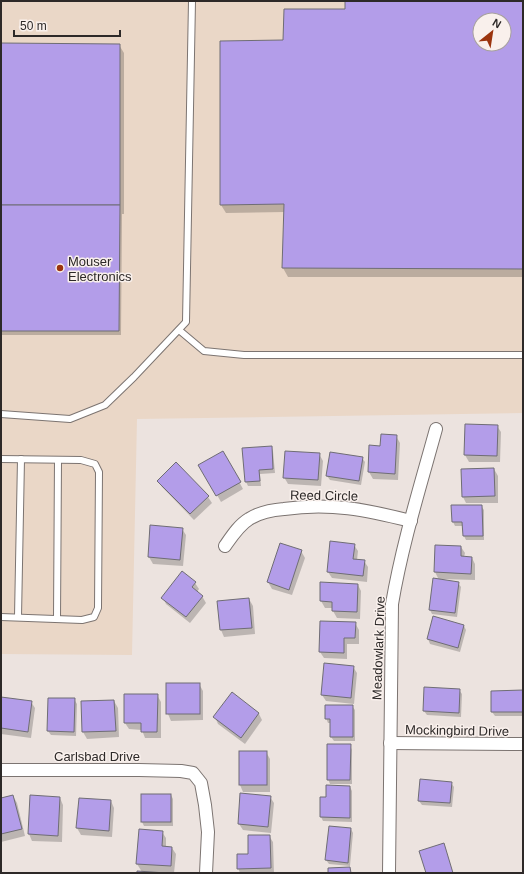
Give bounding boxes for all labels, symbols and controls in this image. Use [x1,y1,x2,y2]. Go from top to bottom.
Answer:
scale bar [14,12,120,38]
north arrow [472,12,512,52]
text: N [491,16,503,31]
text: 50 m [20,19,47,33]
place label: Mouser Electronics [68,254,132,284]
marker: Mouser Electronics [55,263,65,273]
street label: Reed Circle [290,487,358,504]
street label: Meadowlark Drive [369,596,388,700]
street label: Mockingbird Drive [405,722,509,739]
street label: Carlsbad Drive [54,749,140,764]

